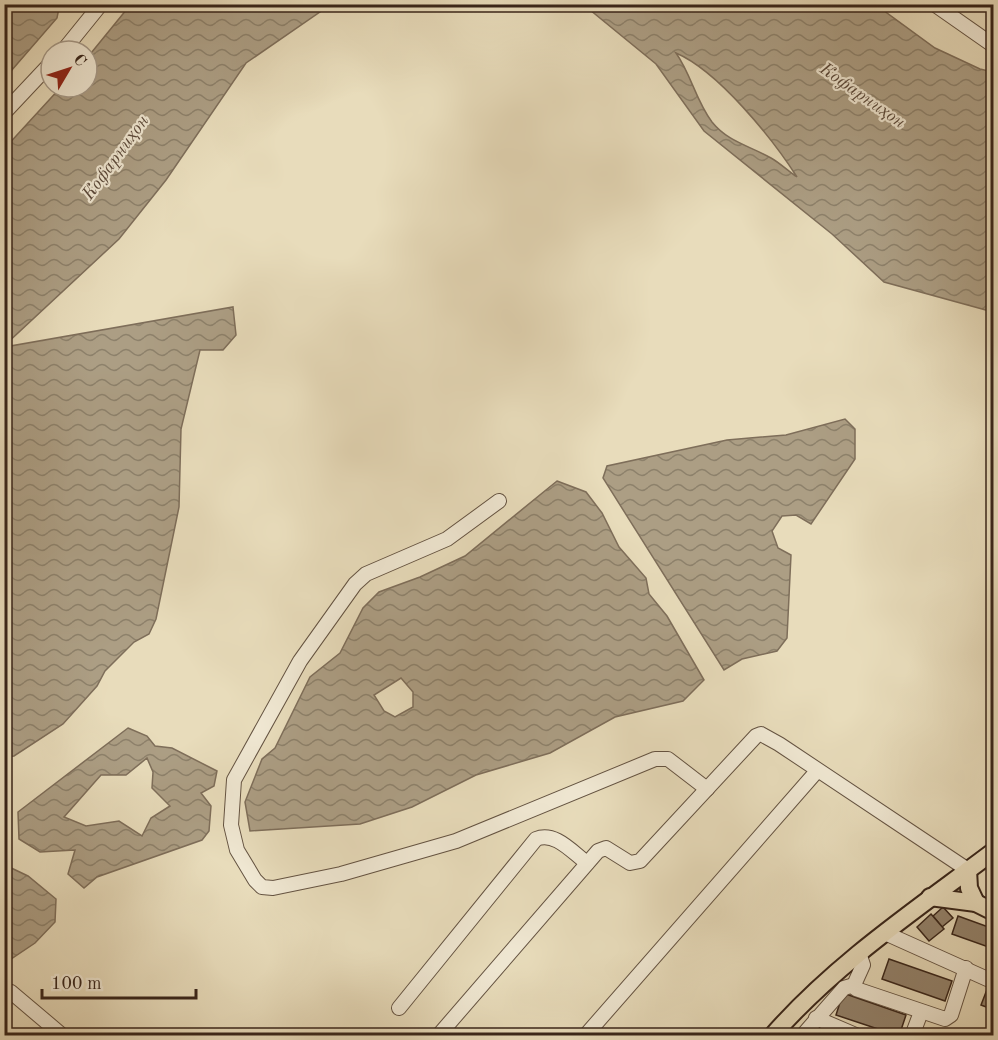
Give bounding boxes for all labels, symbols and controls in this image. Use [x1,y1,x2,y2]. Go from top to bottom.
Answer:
north arrow [39,39,99,99]
text: С [70,52,89,70]
water label: Кофарниҳон [816,59,908,132]
water label: Кофарниҳон [79,112,152,204]
scale bar [42,962,196,1000]
text: 100 m [51,975,102,993]

